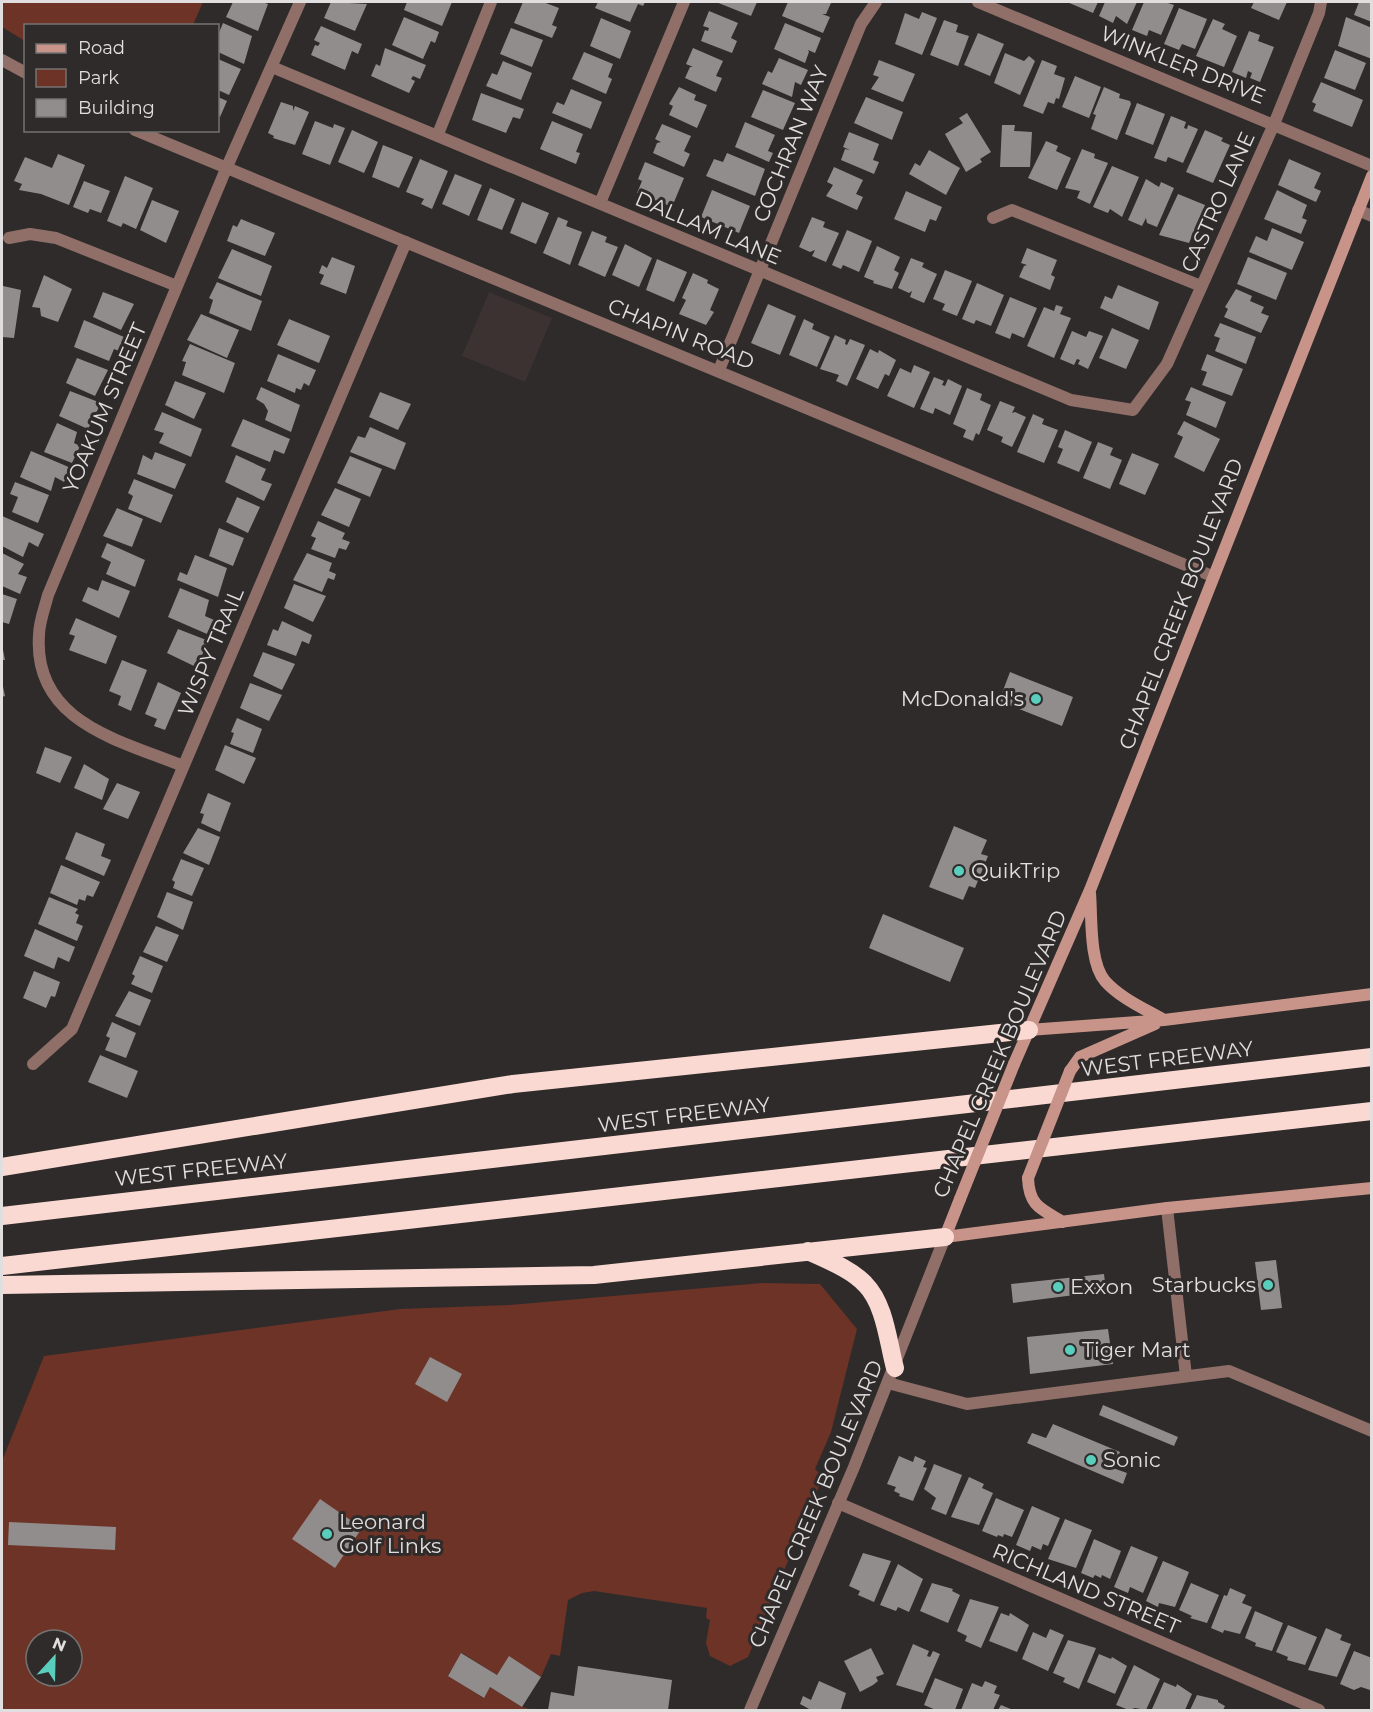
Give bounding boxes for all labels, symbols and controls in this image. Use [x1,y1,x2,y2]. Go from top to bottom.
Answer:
street label: WINKLER DRIVE [1097,20,1269,109]
legend [24,24,219,132]
text: Road [78,37,125,59]
street label: COCHRAN WAY [748,61,834,226]
text: Park [78,67,119,89]
text: Building [78,97,155,119]
street label: CASTRO LANE [1175,128,1260,276]
street label: DALLAM LANE [631,186,785,270]
street label: CHAPIN ROAD [604,293,758,374]
street label: YOAKUM STREET [57,319,152,497]
street label: CHAPEL CREEK BOULEVARD [1113,455,1248,753]
street label: WISPY TRAIL [172,583,249,720]
place label: McDonald's [901,686,1024,711]
marker: McDonald's [1029,692,1043,706]
place label: QuikTrip [971,858,1060,883]
marker: QuikTrip [952,864,966,878]
street label: CHAPEL CREEK BOULEVARD [927,906,1072,1201]
street label: WEST FREEWAY [1079,1035,1255,1081]
street label: WEST FREEWAY [596,1091,772,1137]
street label: WEST FREEWAY [113,1148,289,1191]
place label: Starbucks [1152,1272,1256,1297]
place label: Exxon [1070,1274,1133,1299]
marker: Starbucks [1261,1278,1275,1292]
marker: Exxon [1051,1280,1065,1294]
place label: Tiger Mart [1082,1337,1190,1362]
marker: Tiger Mart [1063,1343,1077,1357]
street label: CHAPEL CREEK BOULEVARD [743,1356,888,1651]
place label: Sonic [1103,1447,1161,1472]
marker: Sonic [1084,1453,1098,1467]
place label: Leonard Golf Links [339,1509,441,1558]
marker: Leonard Golf Links [320,1527,334,1541]
street label: RICHLAND STREET [989,1538,1184,1639]
north arrow [24,1628,84,1688]
text: N [50,1633,69,1656]

